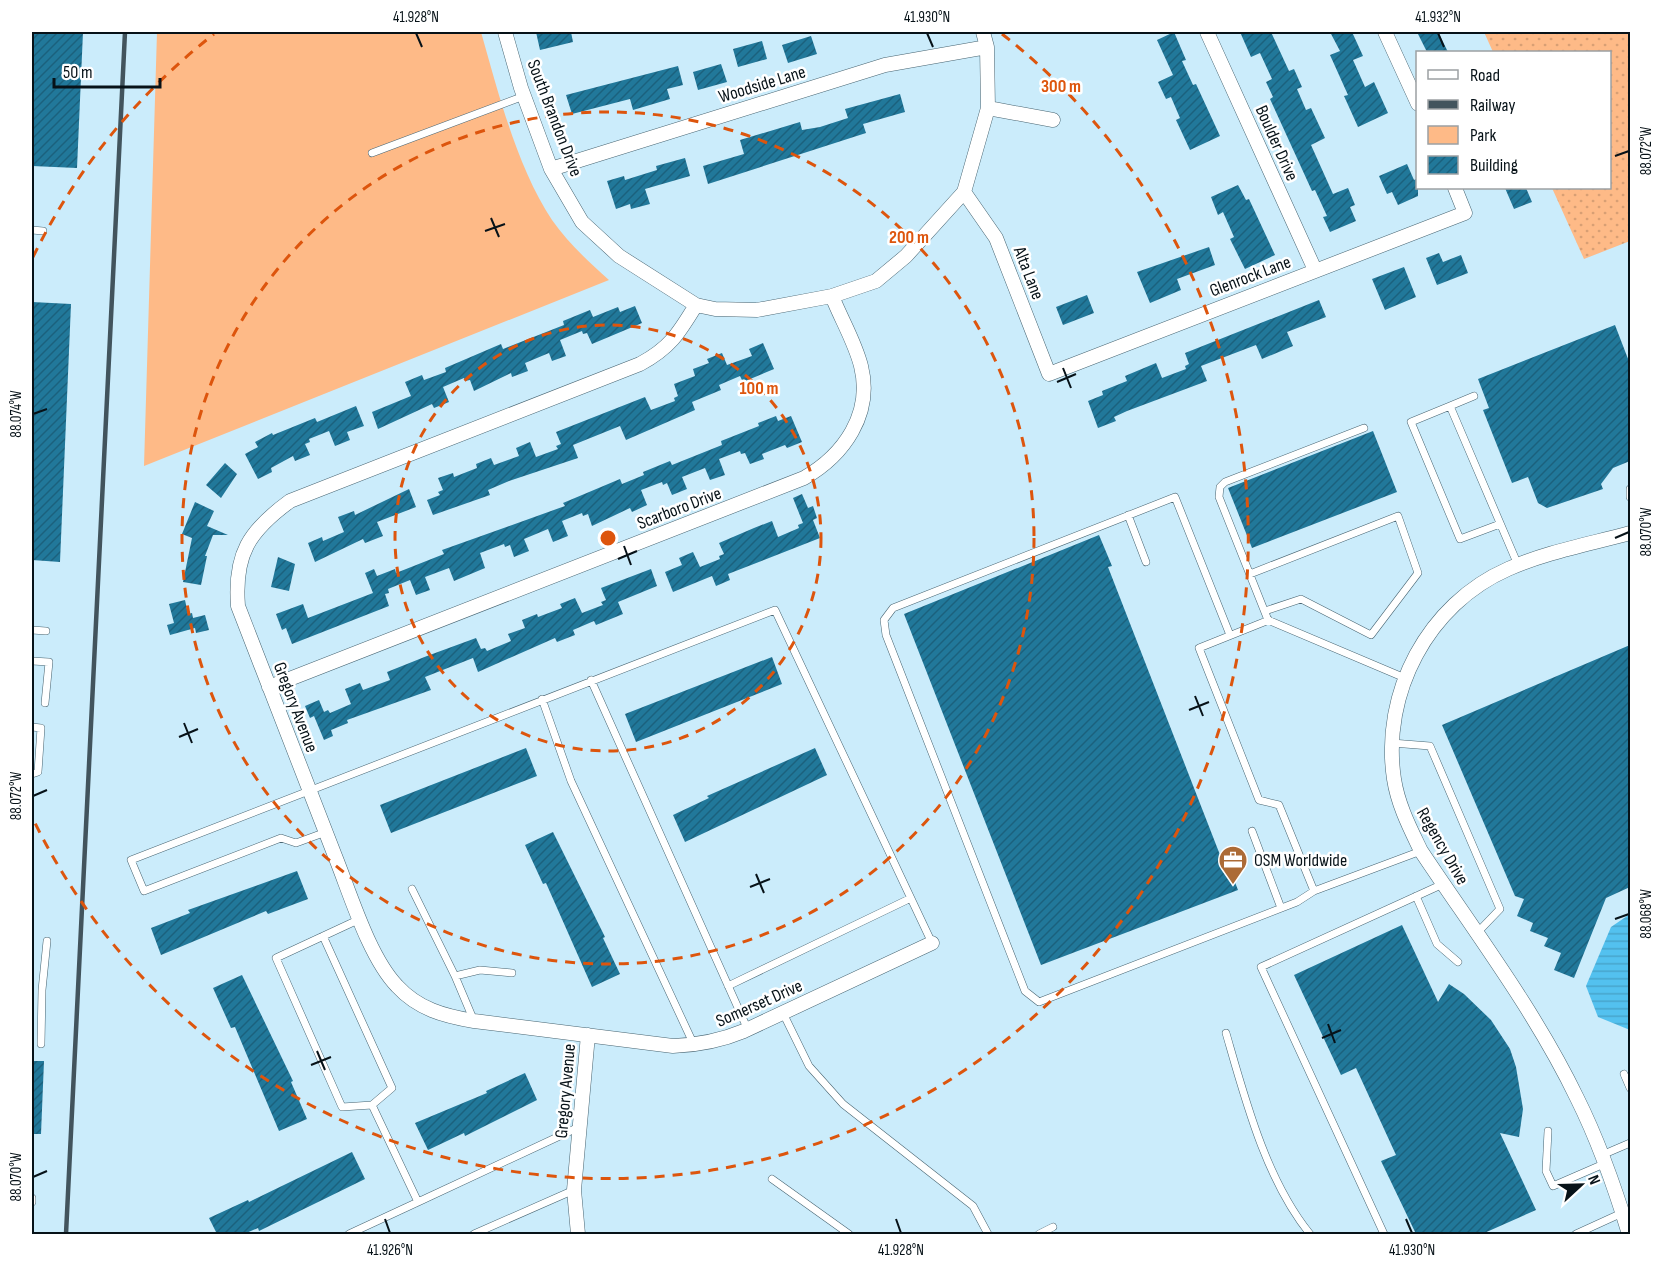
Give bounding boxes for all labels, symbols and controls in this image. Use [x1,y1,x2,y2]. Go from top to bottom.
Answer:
text: 41.928°N [393,8,439,27]
text: 41.930°N [904,8,950,27]
text: 41.932°N [1415,8,1461,27]
scale bar [54,51,160,89]
legend [1416,51,1611,189]
street label: South Brandon Drive [523,57,586,179]
street label: Woodside Lane [716,61,808,108]
text: 50 m [63,62,93,83]
text: Road [1470,65,1500,86]
text: 300 m [1041,76,1081,97]
text: Railway [1470,95,1515,116]
street label: Boulder Drive [1251,102,1303,184]
text: Park [1470,125,1496,146]
text: 88.072°W [1637,127,1656,175]
text: Building [1470,155,1518,176]
text: 200 m [889,227,929,248]
street label: Alta Lane [1009,243,1048,303]
street label: Glenrock Lane [1207,251,1294,302]
text: 100 m [740,378,779,399]
text: 88.074°W [7,390,26,438]
street label: Scarboro Drive [634,483,724,534]
text: 88.070°W [1637,507,1656,557]
centre of rings [598,528,618,548]
street label: Gregory Avenue [269,659,322,755]
text: 88.072°W [7,772,26,820]
street label: Regency Drive [1412,804,1473,889]
office icon: OSM Worldwide [1217,844,1249,886]
place label: OSM Worldwide [1254,850,1347,871]
text: 88.068°W [1637,889,1656,939]
street label: Somerset Drive [713,975,806,1032]
street label: Gregory Avenue [551,1043,580,1139]
text: 88.070°W [7,1152,26,1202]
north arrow [1551,1155,1611,1215]
text: N [1583,1172,1604,1187]
text: 41.926°N [367,1241,413,1260]
text: 41.928°N [878,1241,924,1260]
text: 41.930°N [1389,1241,1435,1260]

